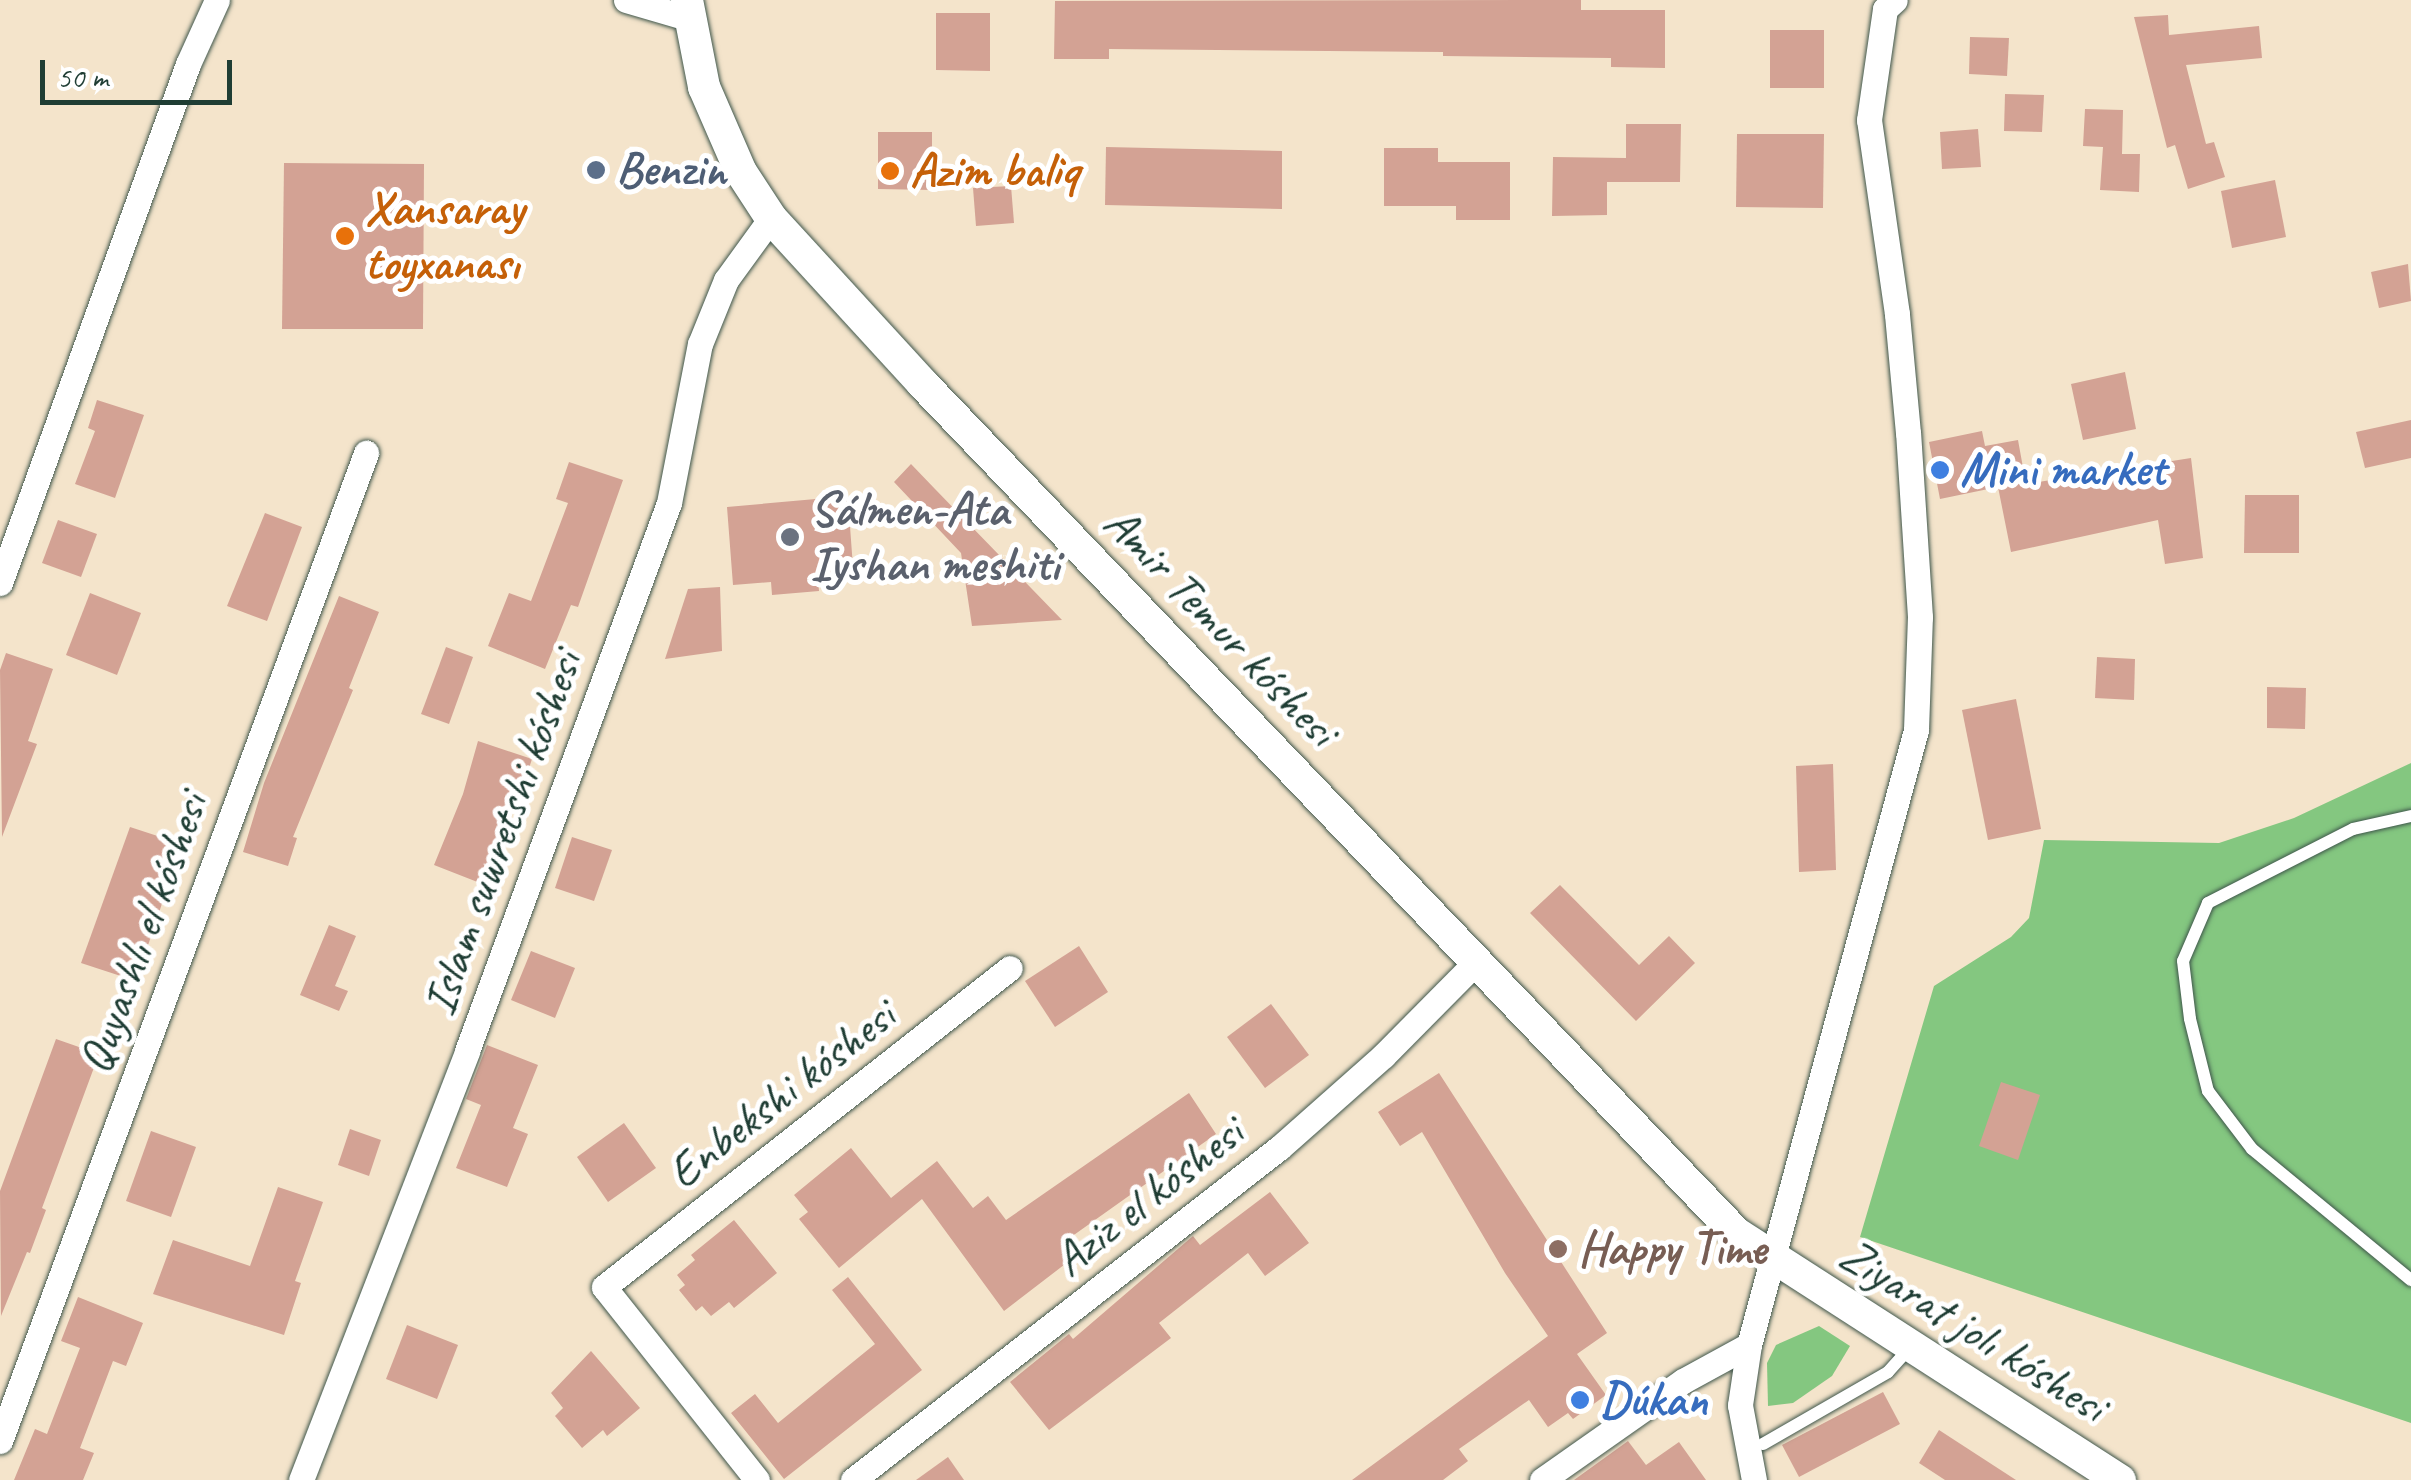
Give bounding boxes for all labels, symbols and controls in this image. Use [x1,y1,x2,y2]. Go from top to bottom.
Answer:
scale bar [45,40,238,102]
text: 50 m [57,58,108,96]
place label: Benzin [616,141,726,199]
place label: Azim baliq [910,142,1080,200]
marker: Benzin [585,159,607,181]
marker: Azim baliq [879,160,901,182]
place label: Xansaray toyxanası [365,179,524,292]
marker: Xansaray toyxanası [334,225,356,247]
place label: Mini market [1960,441,2164,499]
marker: Mini market [1929,459,1951,481]
place label: Sálmen-Ata Iyshan meshiti [810,480,1057,593]
street label: Amir Temur kóshesi [1093,495,1349,757]
marker: Sálmen-Ata Iyshan meshiti [779,526,801,548]
street label: Islam suwretshi kóshesi [409,643,595,1023]
street label: Quyashlı el kóshesi [66,785,220,1081]
street label: Enbekshi kóshesi [656,987,906,1201]
street label: Aziz el kóshesi [1041,1104,1255,1288]
place label: Happy Time [1578,1220,1766,1278]
street label: Ziyarat jolı kóshesi [1829,1225,2117,1435]
marker: Happy Time [1547,1238,1569,1260]
place label: Dúkan [1600,1371,1707,1429]
marker: Dúkan [1569,1389,1591,1411]

